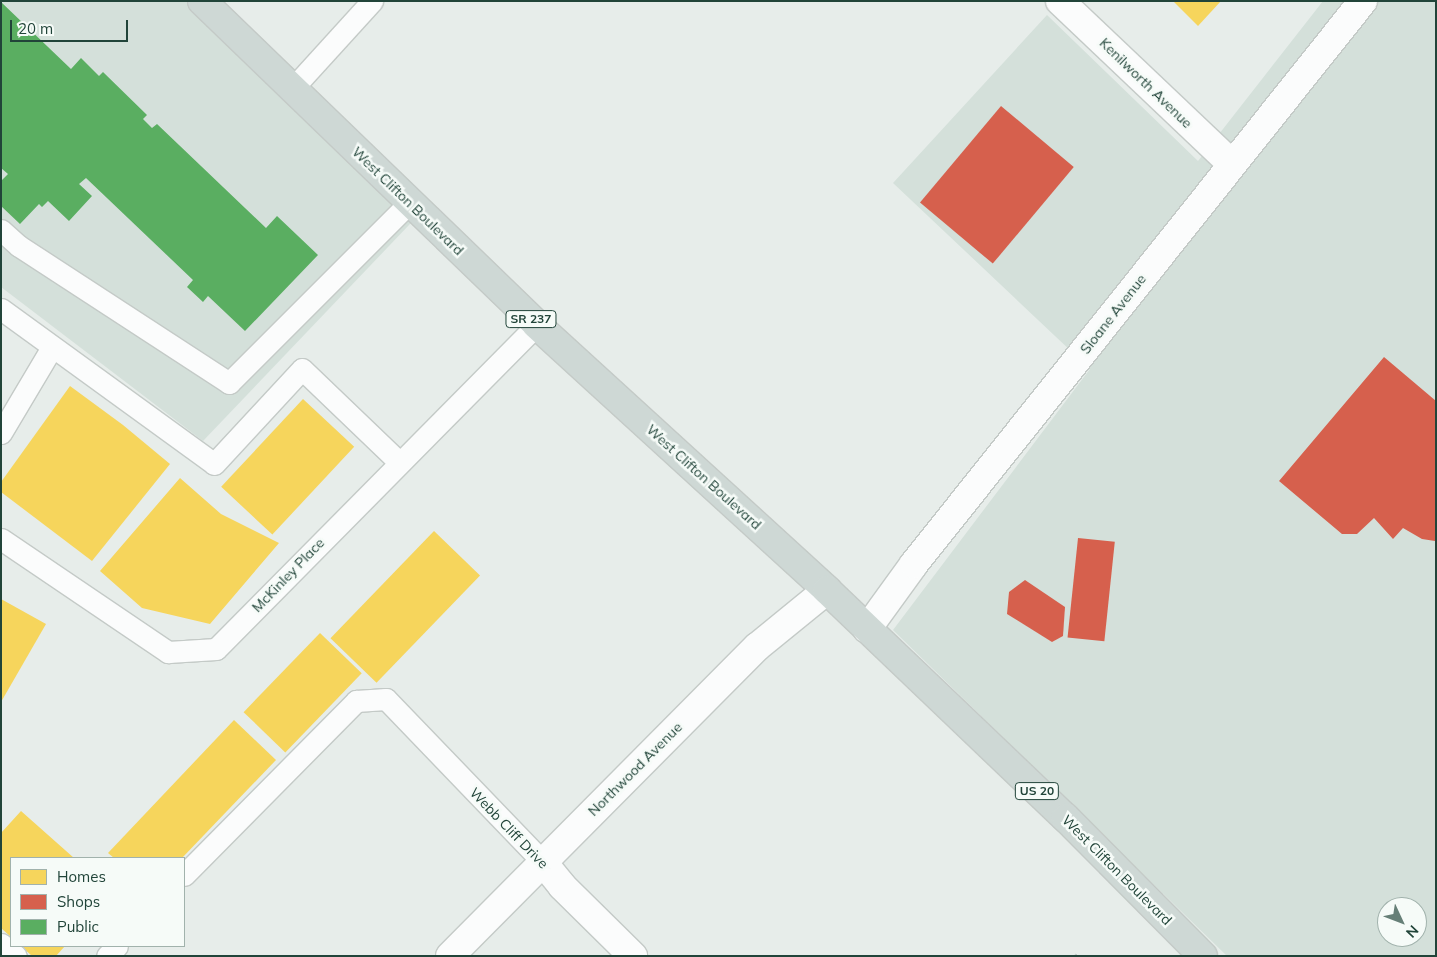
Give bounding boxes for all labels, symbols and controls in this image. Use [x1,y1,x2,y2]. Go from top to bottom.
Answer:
scale bar [12,10,130,42]
text: 20 m [18,19,53,38]
street label: Kenilworth Avenue [1096,35,1196,131]
street label: West Clifton Boulevard [349,143,467,259]
street label: Sloane Avenue [1077,271,1149,357]
road number: SR 237 [505,310,557,328]
street label: West Clifton Boulevard [643,421,765,533]
street label: McKinley Place [248,534,328,616]
street label: Northwood Avenue [585,719,685,819]
road number: US 20 [1014,781,1060,800]
street label: Webb Cliff Drive [466,784,552,872]
street label: West Clifton Boulevard [1059,812,1175,928]
legend [10,857,185,947]
text: Homes [57,867,106,886]
text: Shops [57,892,100,911]
north arrow [1377,897,1427,947]
text: Public [57,917,99,936]
text: N [1402,922,1422,942]

